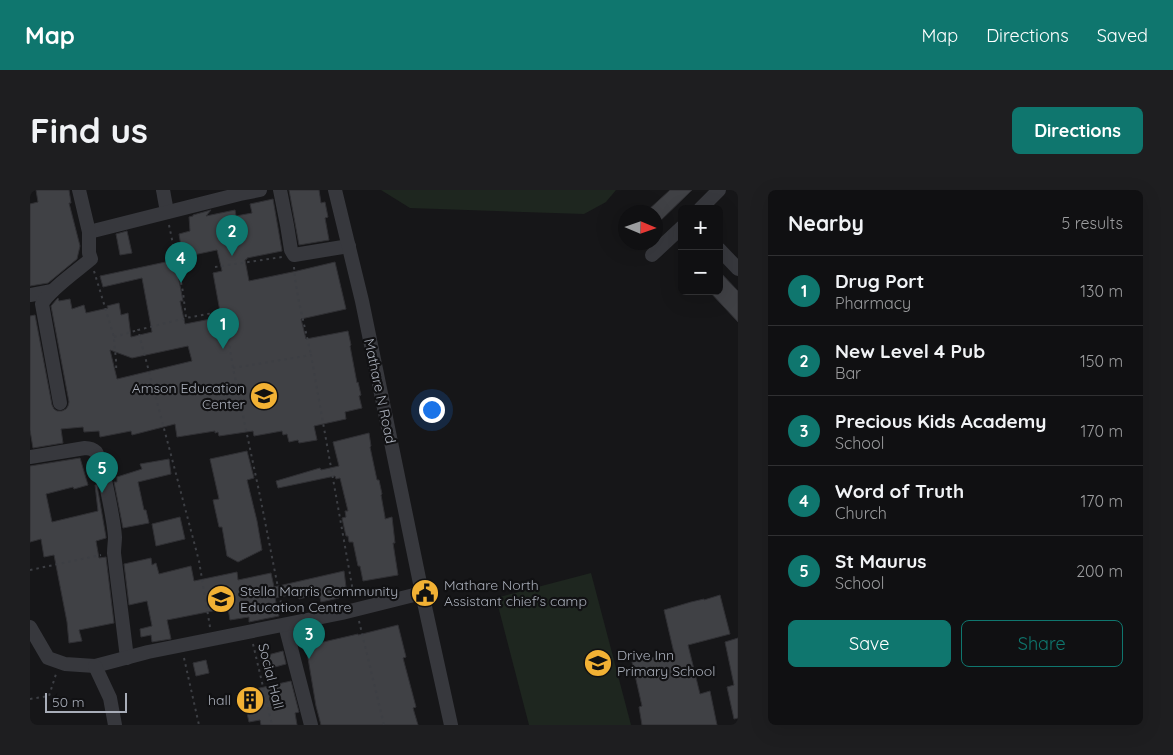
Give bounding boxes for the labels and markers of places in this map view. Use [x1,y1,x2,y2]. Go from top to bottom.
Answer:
pin: 2 [216,215,248,256]
pin: 4 [165,242,197,283]
pin: 1 [207,308,239,349]
place label: Amson Education Center [132,379,246,413]
school or university icon: Amson Education Center [249,381,279,411]
pin: 5 [86,452,118,493]
place label: Mathare North Assistant chief's camp [444,576,587,610]
public building icon: Mathare North Assistant chief's camp [410,578,440,608]
place label: Stella Marris Community Education Centre [240,582,398,616]
school or university icon: Stella Marris Community Education Centre [206,584,236,614]
pin: 3 [293,618,325,659]
place label: Drive Inn Primary School [617,646,715,680]
school or university icon: Drive Inn Primary School [583,648,613,678]
building icon: hall [235,685,265,715]
place label: hall [208,691,231,709]

